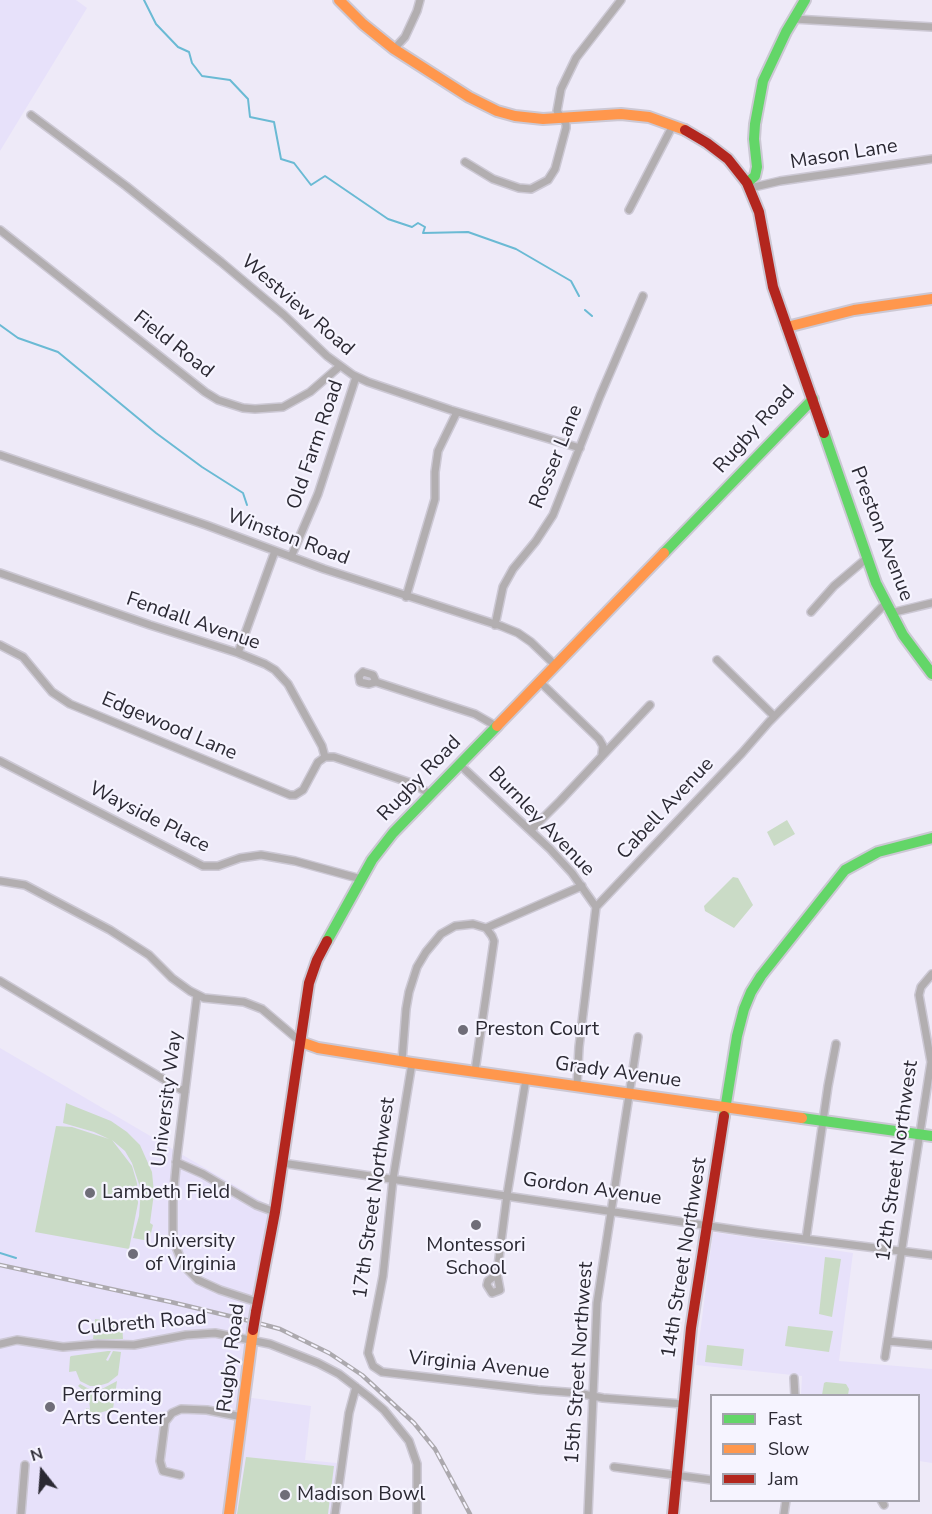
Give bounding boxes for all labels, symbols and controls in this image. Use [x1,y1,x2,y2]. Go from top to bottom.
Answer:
street label: Mason Lane [789,135,899,175]
street label: Westview Road [236,250,358,362]
street label: Field Road [128,306,218,384]
street label: Old Farm Road [283,377,349,513]
street label: Rugby Road [709,381,801,479]
street label: Rosser Lane [525,402,589,512]
street label: Preston Avenue [844,463,918,605]
street label: Winston Road [223,505,353,571]
street label: Fendall Avenue [123,588,263,656]
street label: Edgewood Lane [98,688,240,766]
street label: Rugby Road [373,731,467,827]
street label: Cabell Avenue [613,753,719,865]
street label: Burnley Avenue [483,762,599,882]
street label: Wayside Place [85,777,213,859]
place label: Preston Court [475,1018,599,1042]
marker: Preston Court [456,1023,470,1037]
street label: University Way [148,1030,188,1168]
street label: Grady Avenue [553,1052,683,1094]
street label: 12th Street Northwest [872,1059,924,1263]
street label: 17th Street Northwest [349,1096,401,1300]
street label: 14th Street Northwest [657,1156,713,1360]
street label: Gordon Avenue [521,1168,663,1212]
place label: Lambeth Field [102,1181,230,1205]
marker: Lambeth Field [83,1186,97,1200]
marker: Montessori School [469,1218,483,1232]
place label: University of Virginia [145,1230,236,1277]
place label: Montessori School [426,1234,526,1281]
marker: University of Virginia [126,1247,140,1261]
street label: 15th Street Northwest [561,1261,599,1465]
street label: Rugby Road [213,1302,251,1414]
street label: Culbreth Road [76,1306,208,1342]
street label: Virginia Avenue [407,1347,551,1385]
place label: Performing Arts Center [62,1384,165,1431]
legend [710,1394,920,1502]
marker: Performing Arts Center [43,1400,57,1414]
text: Fast [768,1407,802,1431]
text: Slow [768,1437,809,1461]
north arrow [12,1442,72,1502]
text: N [28,1443,46,1467]
text: Jam [768,1467,799,1491]
place label: Madison Bowl [297,1483,425,1507]
marker: Madison Bowl [278,1488,292,1502]

